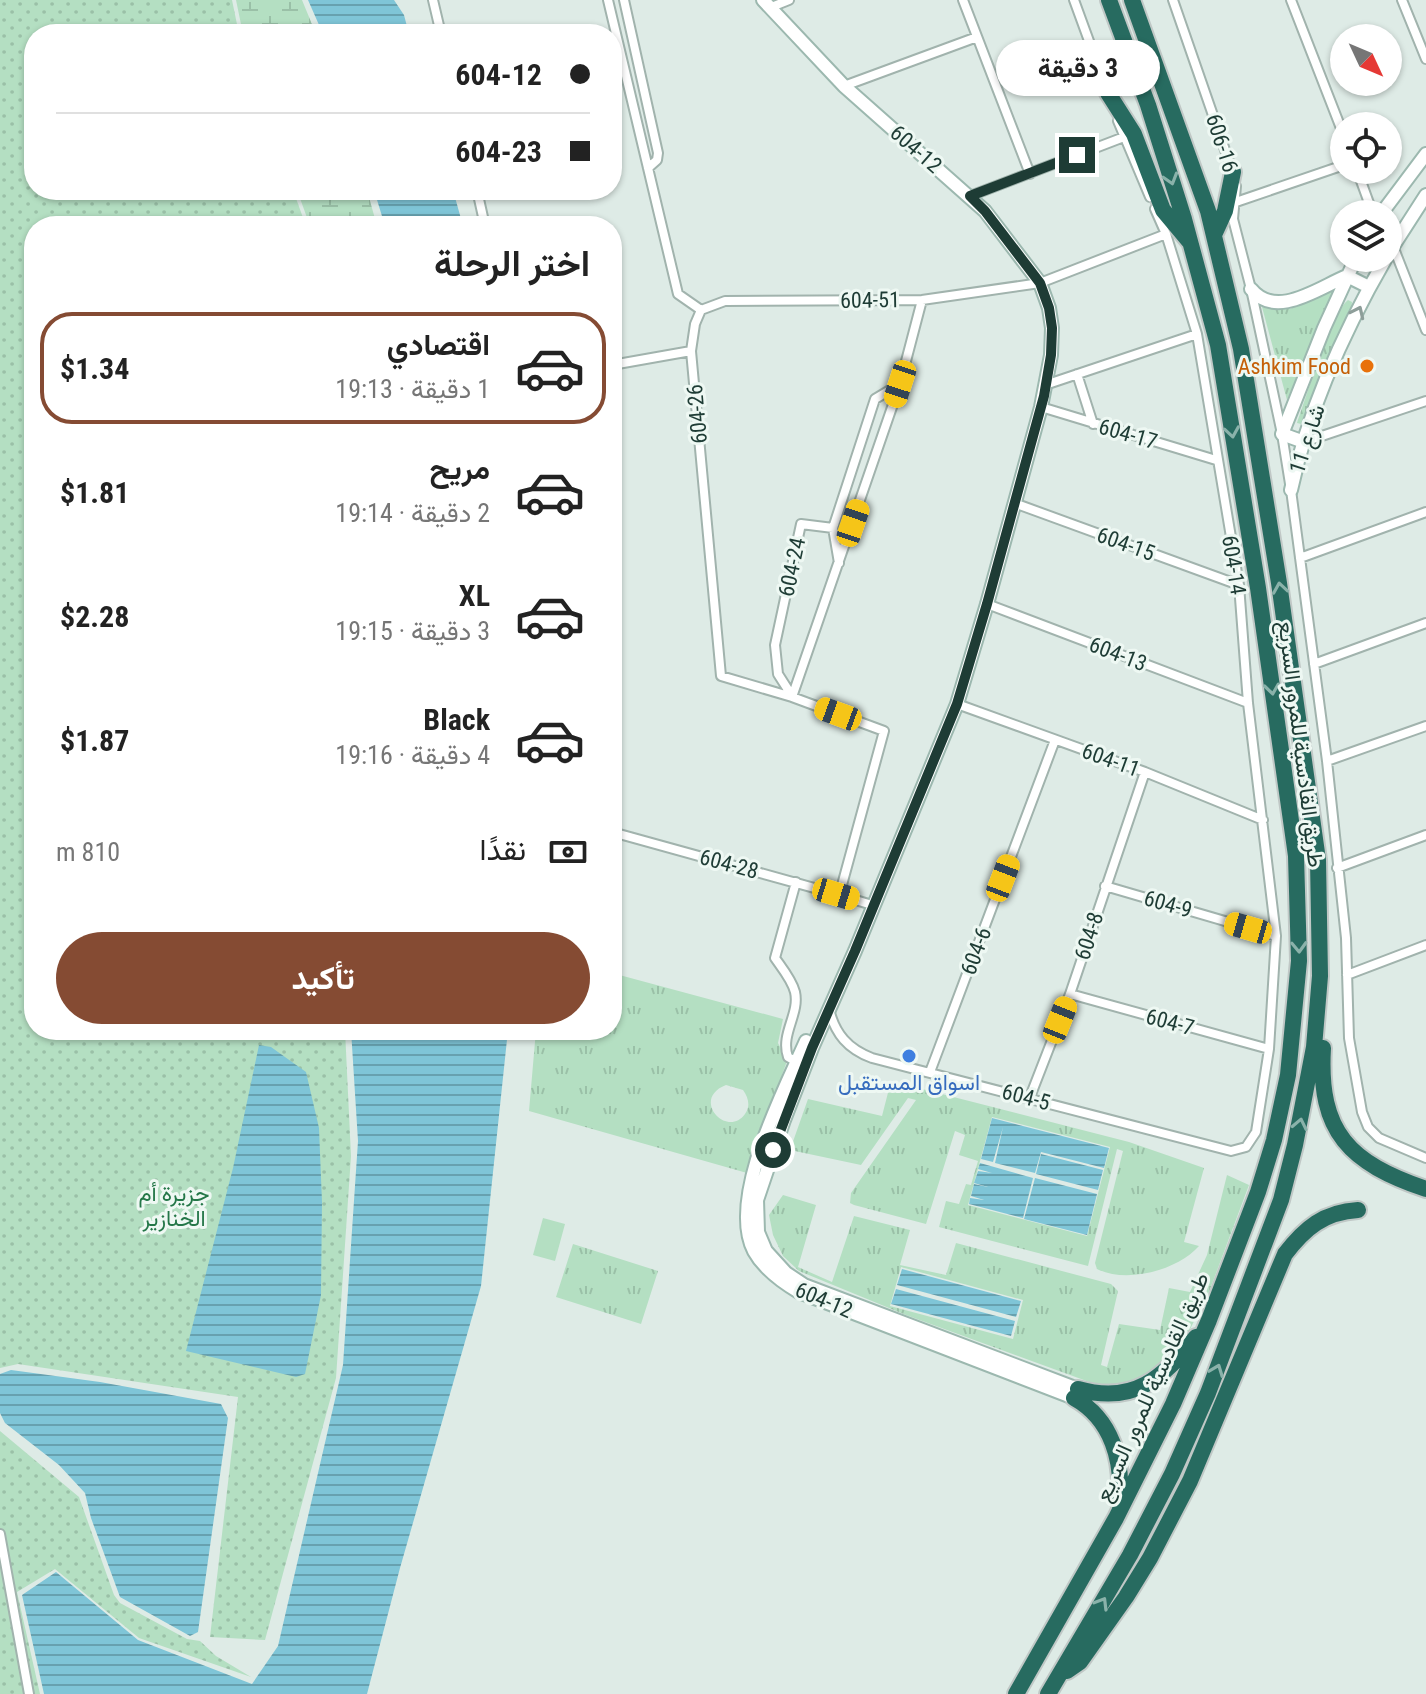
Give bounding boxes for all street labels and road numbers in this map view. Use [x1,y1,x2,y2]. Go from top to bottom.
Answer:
street label: 606-16 [1201,111,1243,175]
street label: 604-12 [885,120,947,178]
street label: 604-51 [840,287,900,313]
street label: 604-26 [682,383,712,445]
street label: شارع 11 [1284,401,1332,477]
street label: 604-17 [1096,414,1160,454]
street label: 604-15 [1094,522,1158,566]
street label: 604-14 [1217,534,1251,597]
street label: 604-24 [774,535,810,599]
street label: طريق القادسية للمرور السريع [1271,619,1329,869]
street label: 604-13 [1086,632,1150,676]
street label: 604-11 [1079,738,1143,782]
street label: 604-28 [697,844,761,884]
street label: 604-9 [1141,885,1195,923]
street label: 604-8 [1070,909,1108,963]
street label: 604-6 [956,924,996,978]
street label: 604-7 [1143,1004,1197,1040]
street label: 604-5 [999,1079,1053,1115]
street label: طريق القادسية للمرور السريع [1090,1268,1216,1506]
street label: 604-12 [792,1277,856,1323]

